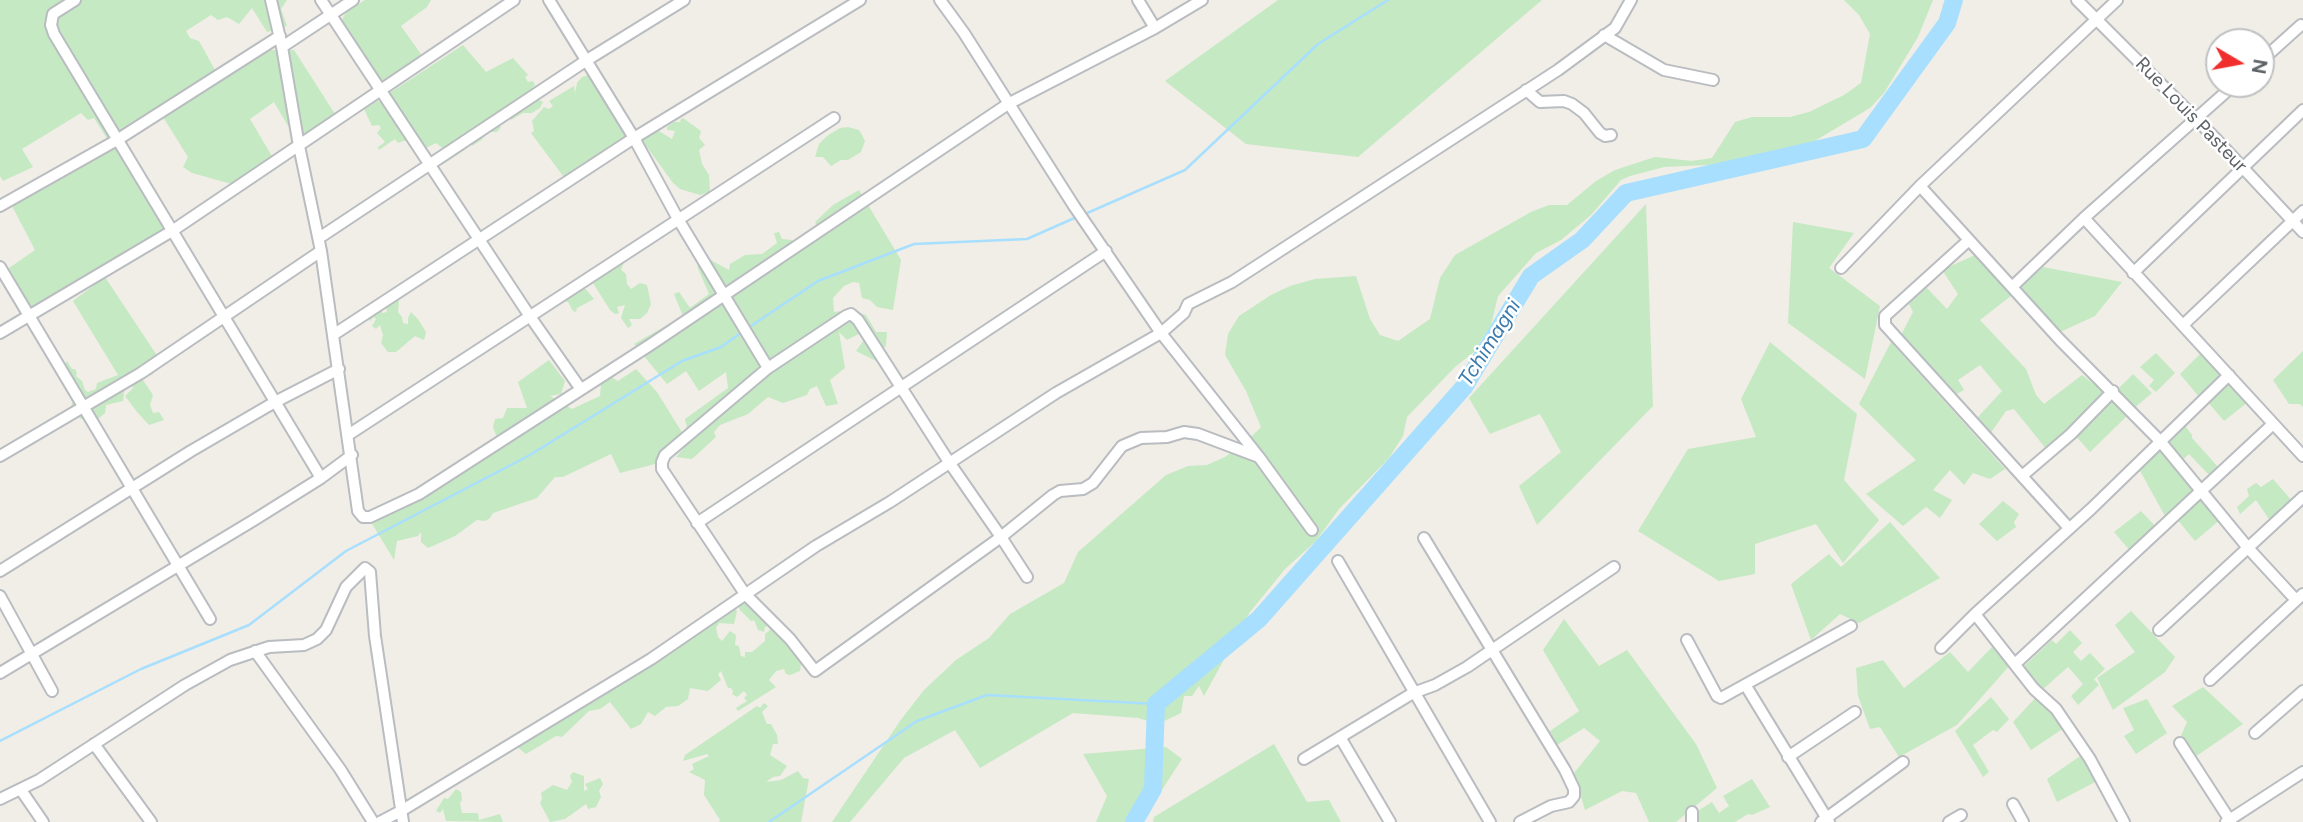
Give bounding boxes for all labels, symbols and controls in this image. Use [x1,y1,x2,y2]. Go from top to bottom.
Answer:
north arrow [2205,28,2275,98]
street label: Rue Louis Pasteur [2130,53,2252,177]
text: N [2247,57,2272,76]
water label: Tchimagni [1454,295,1526,391]

